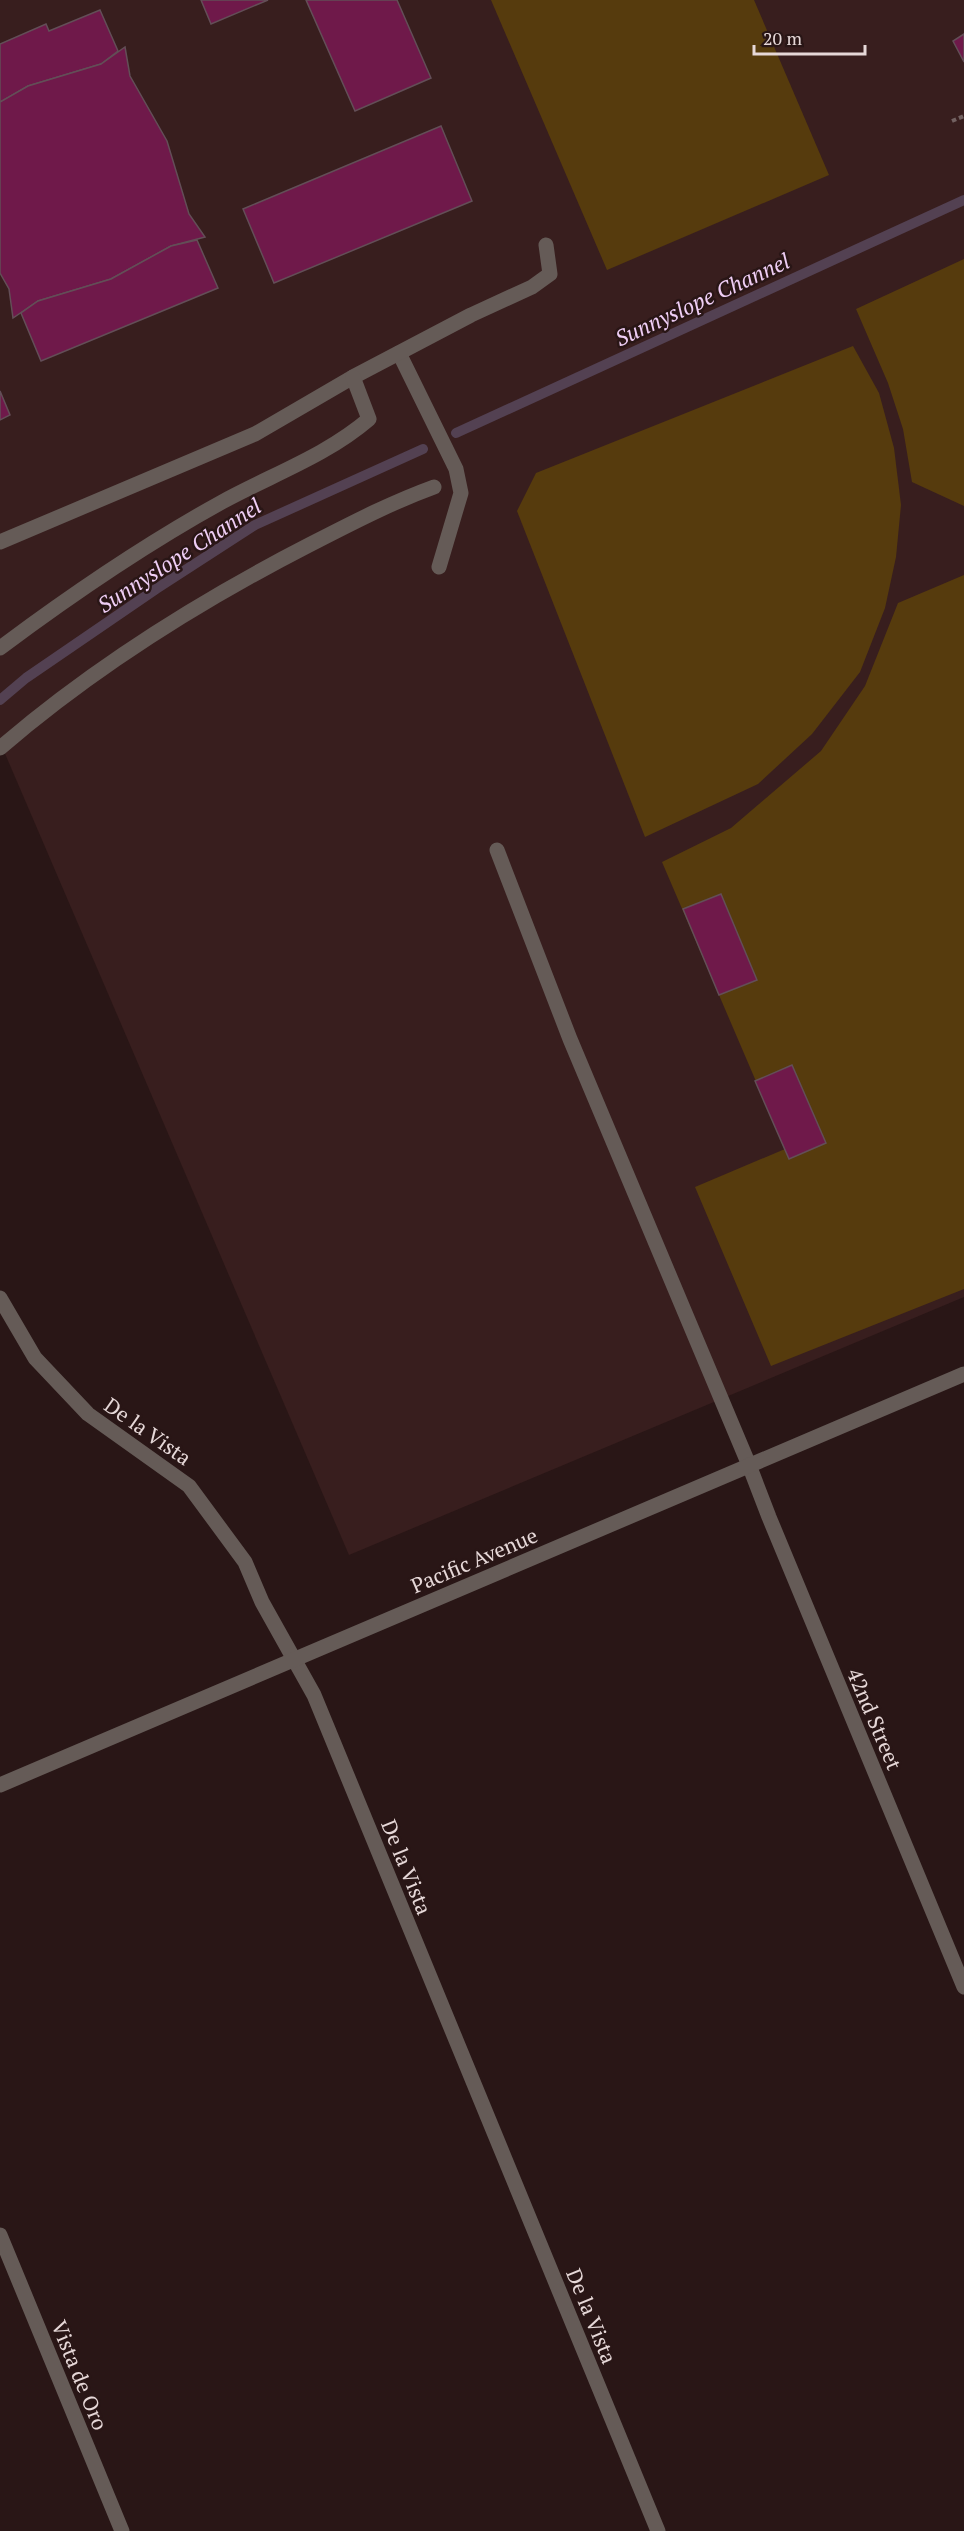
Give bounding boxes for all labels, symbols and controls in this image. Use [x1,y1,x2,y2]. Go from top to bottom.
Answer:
scale bar [754,18,865,56]
text: 20 m [763,26,803,50]
water label: Sunnyslope Channel [610,246,794,352]
water label: Sunnyslope Channel [92,491,266,619]
street label: De la Vista [99,1391,197,1471]
street label: Pacific Avenue [406,1521,542,1599]
street label: 42nd Street [841,1664,909,1774]
street label: De la Vista [375,1815,439,1919]
street label: De la Vista [560,2264,624,2368]
street label: Vista de Oro [45,2316,115,2434]

